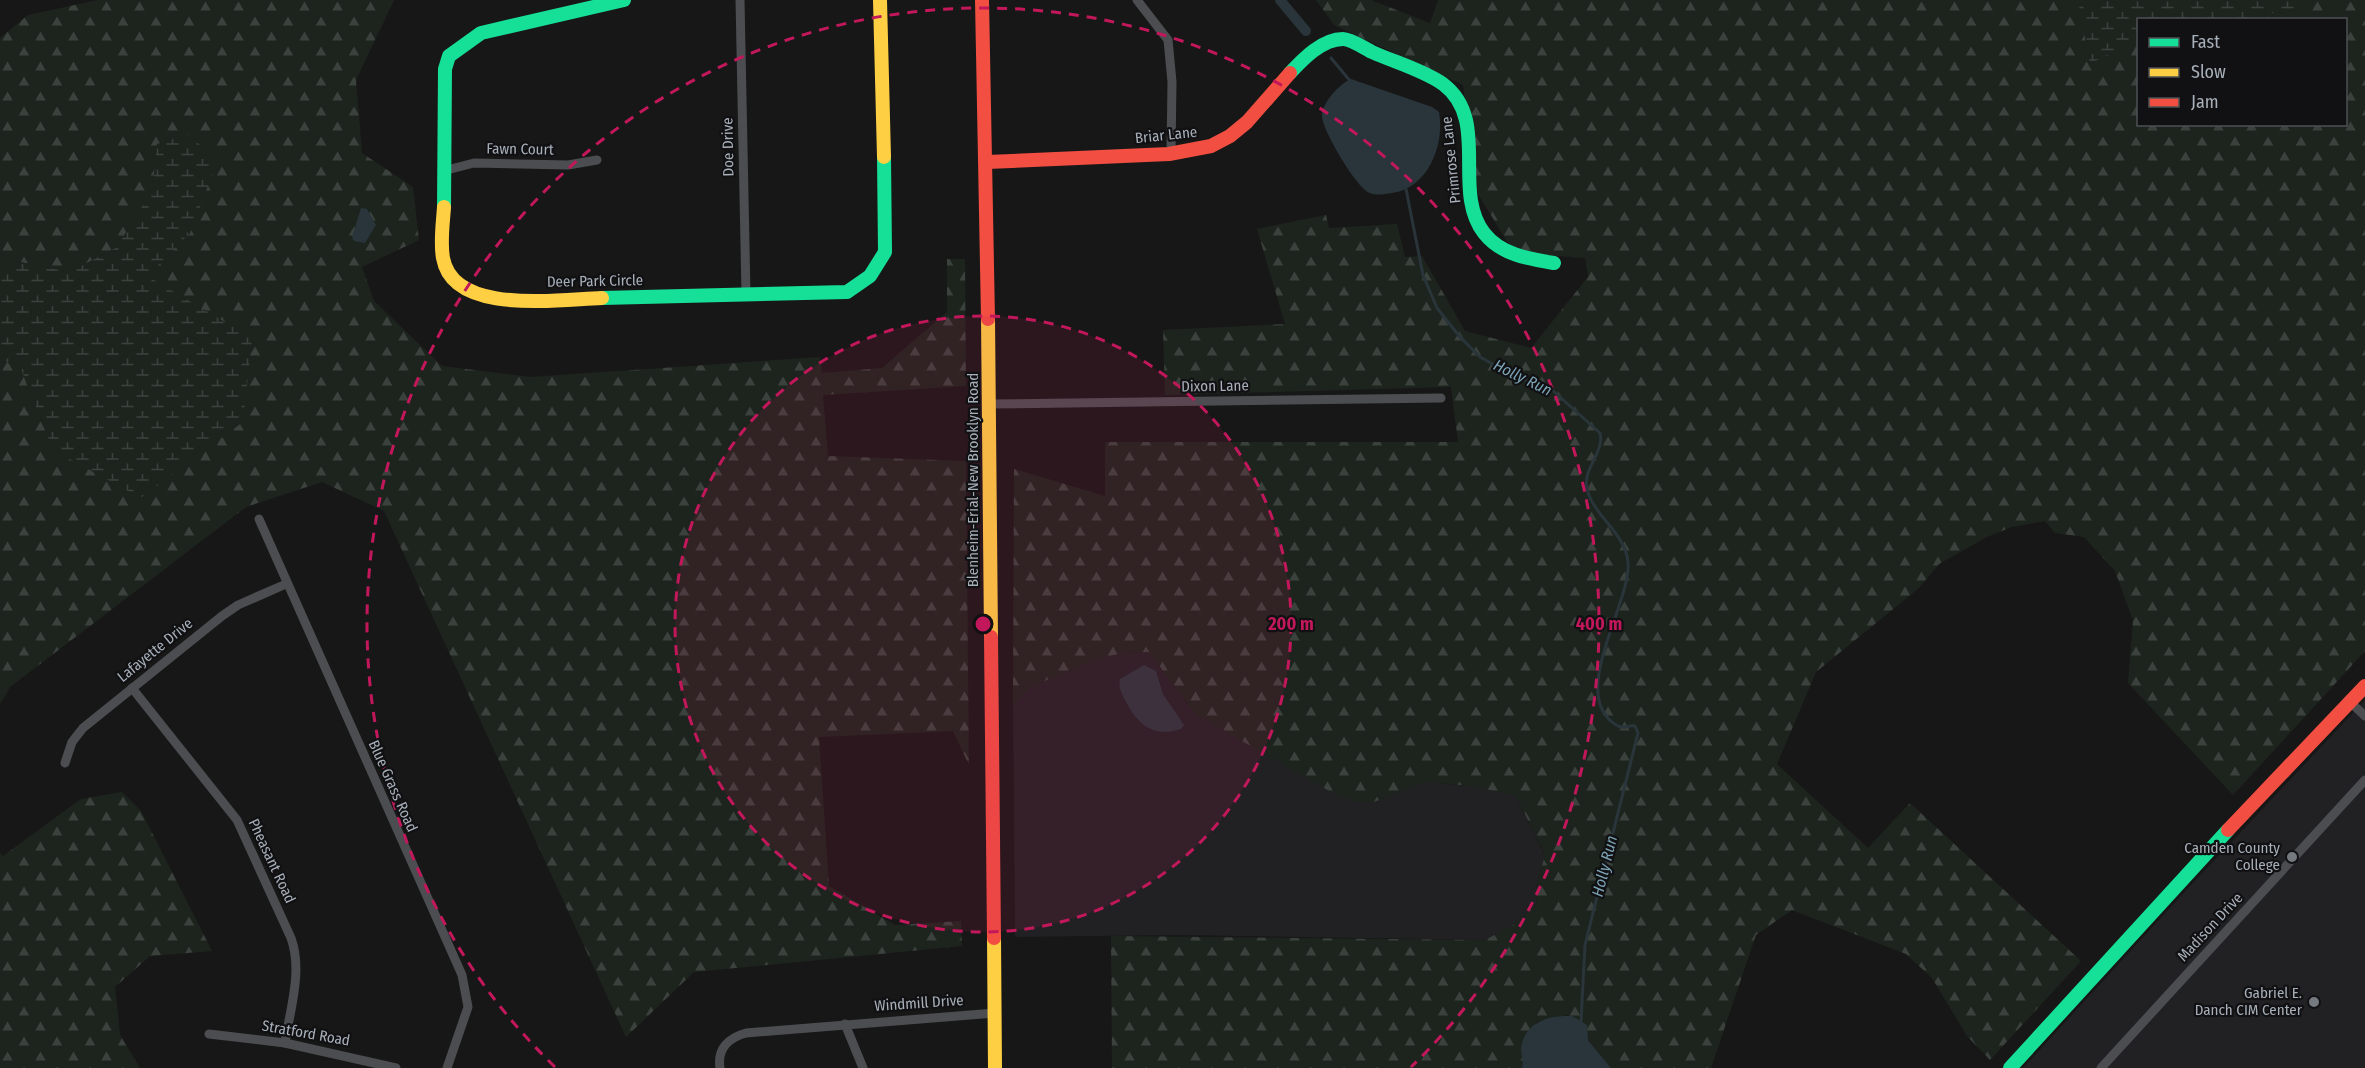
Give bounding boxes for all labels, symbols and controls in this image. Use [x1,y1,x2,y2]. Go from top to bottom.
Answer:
legend [2137,18,2347,126]
text: Fast [2191,31,2220,53]
text: Slow [2191,61,2226,83]
text: Jam [2191,91,2219,113]
street label: Primrose Lane [1437,116,1465,204]
street label: Doe Drive [718,117,738,177]
street label: Briar Lane [1134,123,1198,147]
street label: Fawn Court [486,139,554,159]
street label: Deer Park Circle [547,271,643,291]
water label: Holly Run [1491,355,1555,400]
street label: Blenheim-Erial-New Brooklyn Road [964,373,982,587]
street label: Dixon Lane [1181,376,1249,396]
text: 200 m [1267,613,1314,635]
text: 400 m [1576,613,1622,635]
street label: Lafayette Drive [114,614,196,686]
centre of rings [973,614,993,634]
street label: Blue Grass Road [365,737,421,835]
street label: Pheasant Road [245,816,299,906]
water label: Holly Run [1588,834,1621,899]
place label: Camden County College [2184,839,2280,874]
marker: Camden County College [2285,850,2299,864]
street label: Madison Drive [2174,889,2246,965]
place label: Gabriel E. Danch CIM Center [2195,984,2303,1019]
street label: Windmill Drive [874,991,964,1015]
marker: Gabriel E. Danch CIM Center [2307,995,2321,1009]
street label: Stratford Road [261,1016,351,1050]

